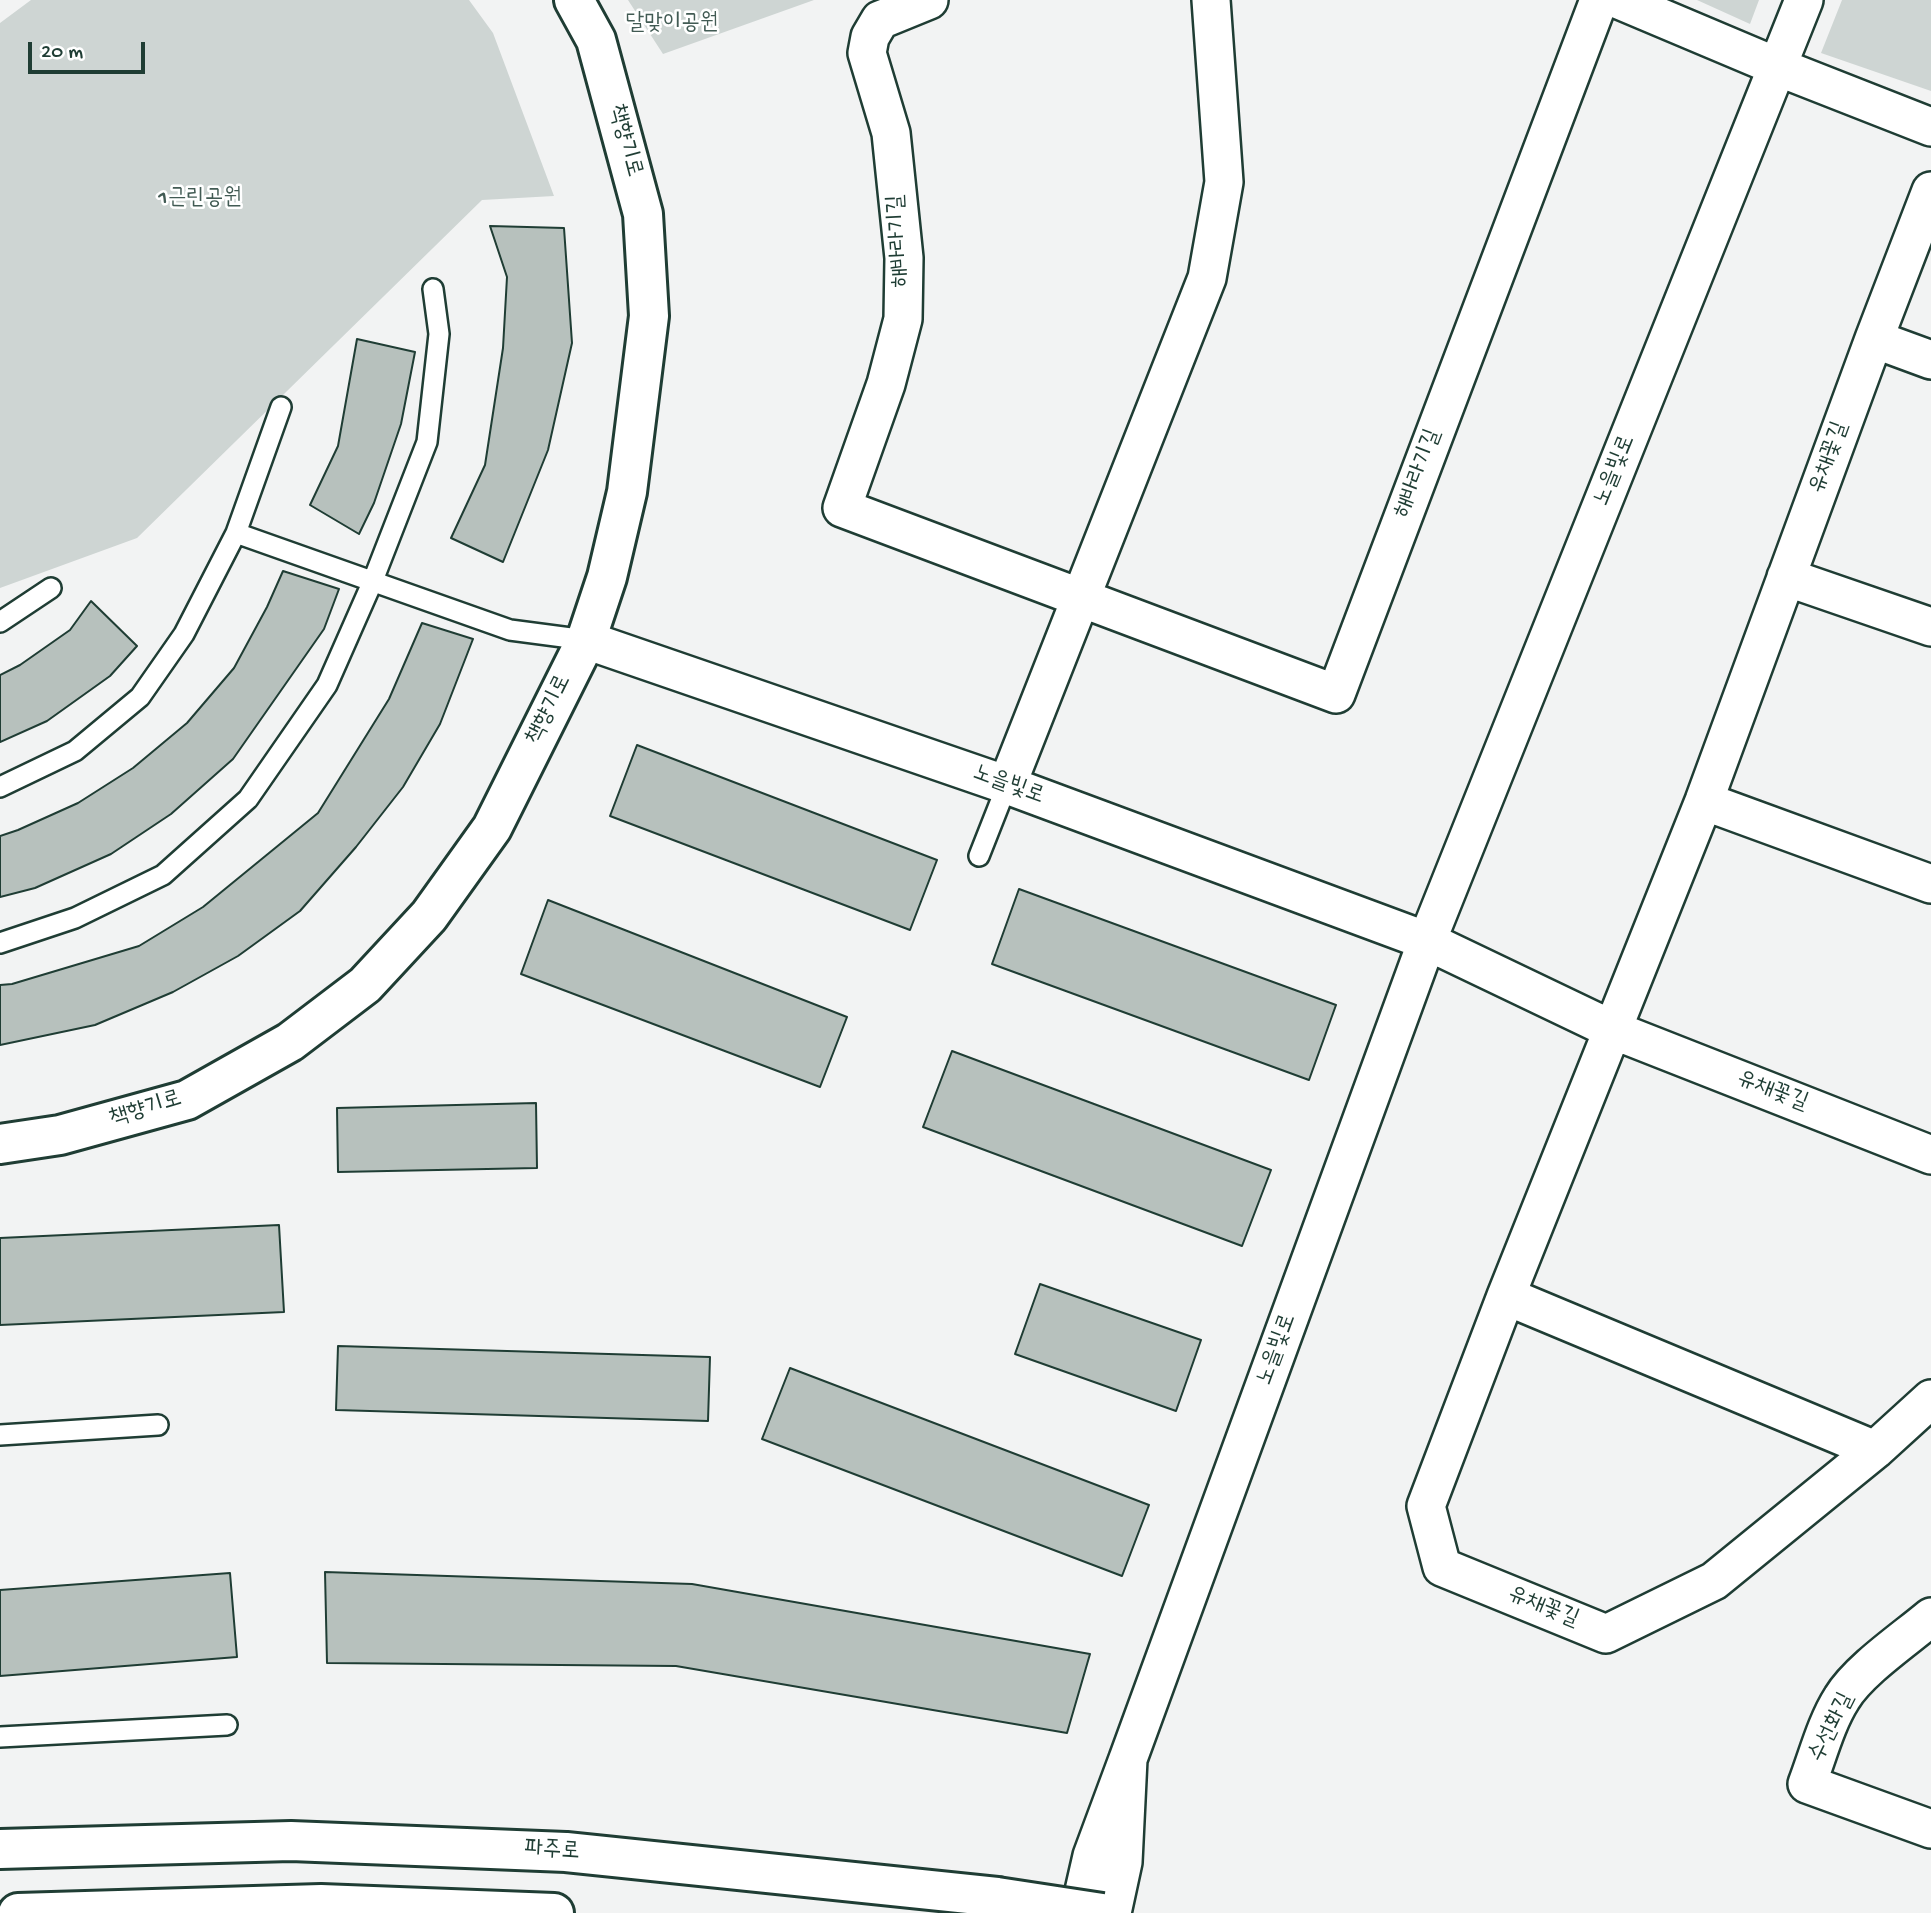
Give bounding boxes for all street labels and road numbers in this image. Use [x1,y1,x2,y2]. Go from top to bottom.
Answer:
street label: 책향기로 [601,102,647,180]
street label: 해바라기길 [884,194,916,288]
street label: 유채꽃길 [1804,418,1856,498]
street label: 해바라기길 [1390,426,1448,522]
street label: 노을빛로 [1589,432,1643,510]
street label: 책향기로 [521,671,579,749]
street label: 노을빛로 [968,760,1048,812]
street label: 유채꽃길 [1732,1066,1812,1118]
street label: 책향기로 [107,1086,185,1134]
street label: 노을빛로 [1252,1310,1304,1390]
street label: 유채꽃길 [1504,1581,1582,1635]
street label: 수선화길 [1804,1689,1862,1767]
street label: 파주로 [524,1837,580,1867]

